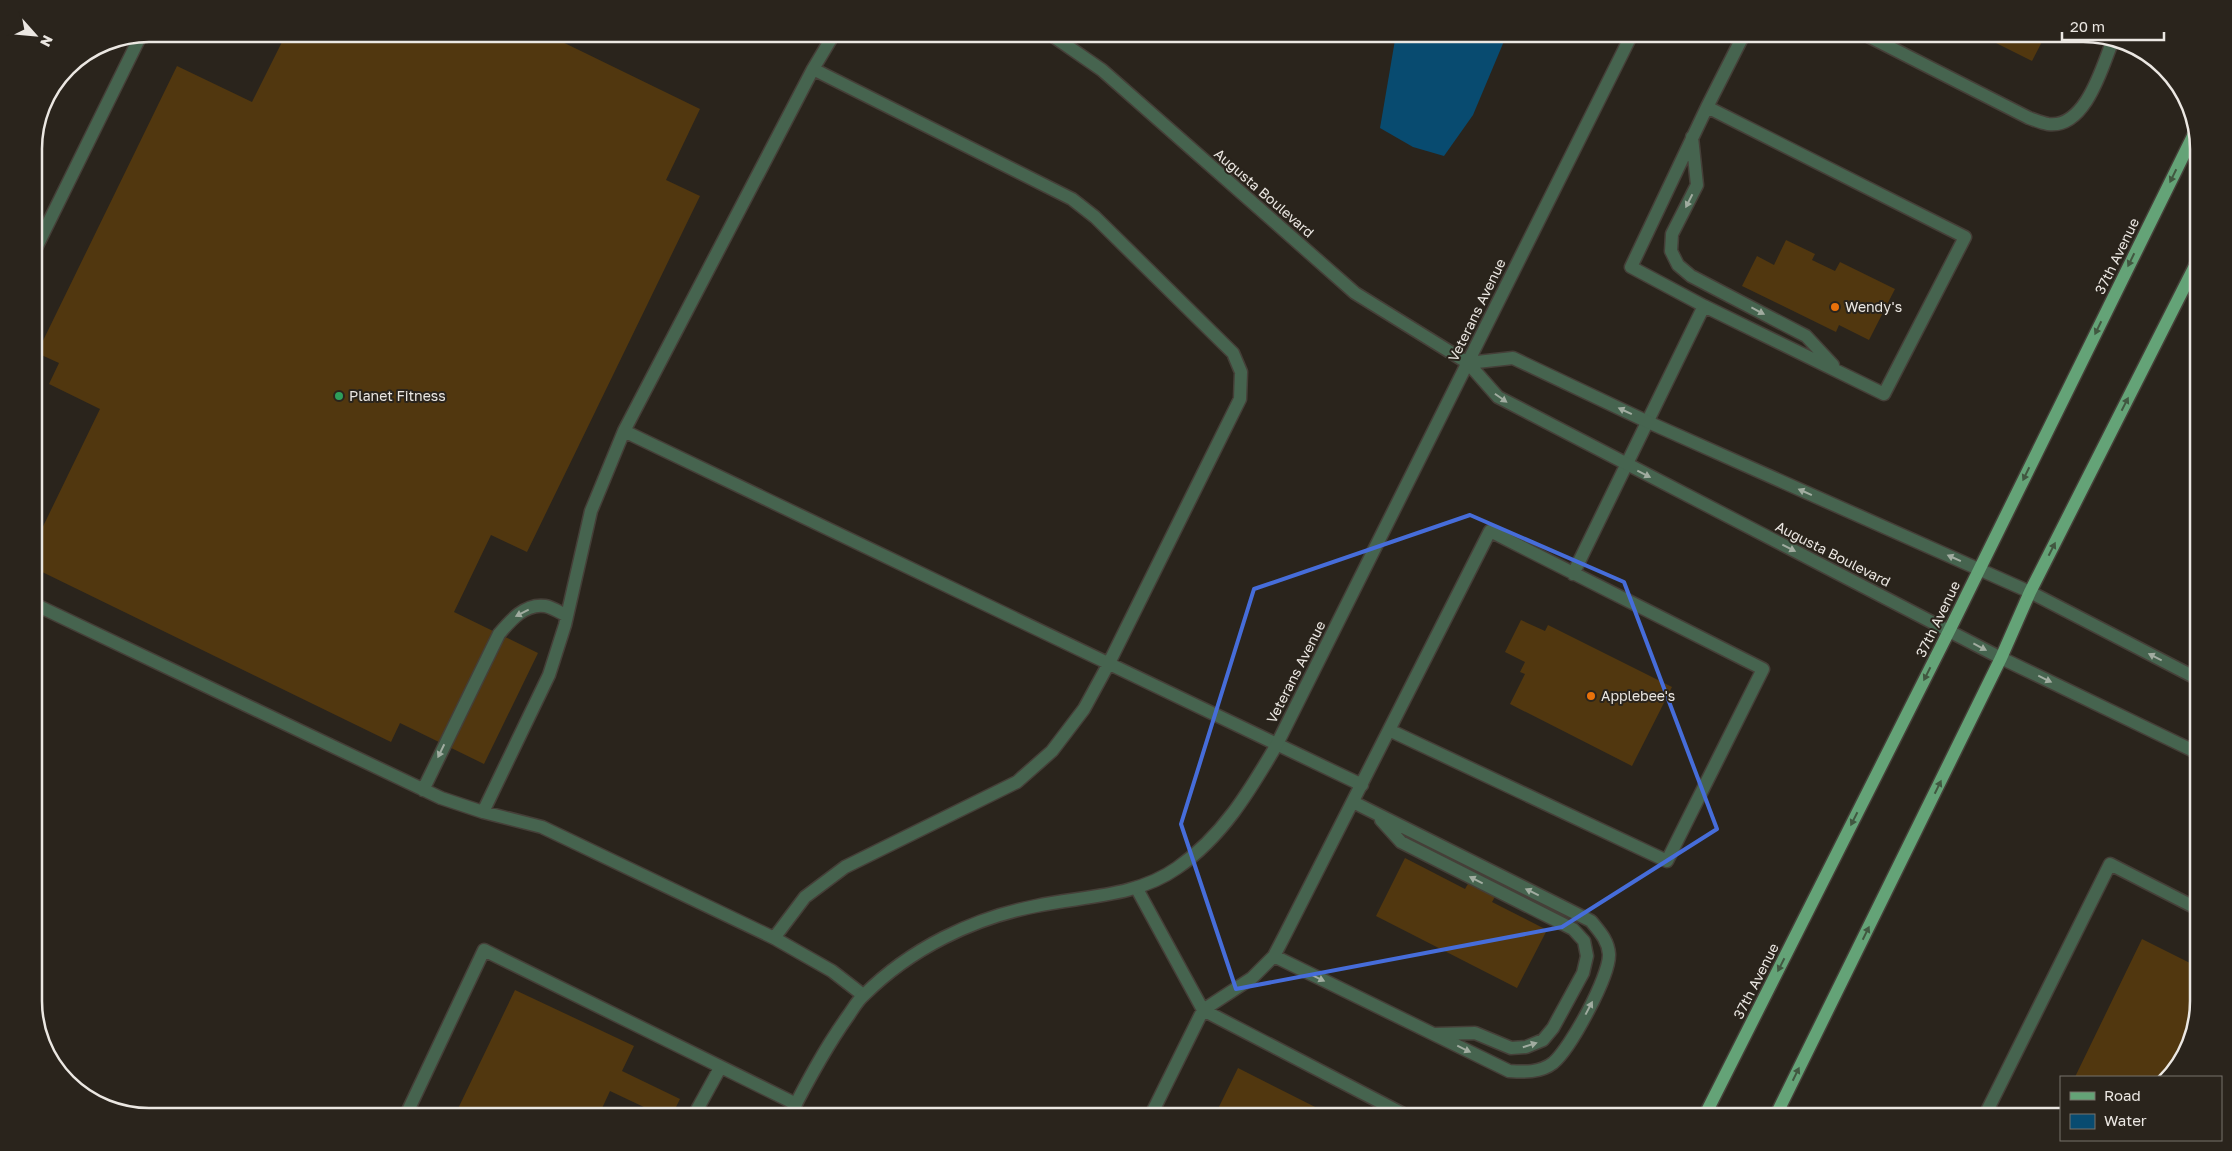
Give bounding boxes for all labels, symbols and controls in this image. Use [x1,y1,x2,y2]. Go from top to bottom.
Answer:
north arrow [10,10,60,60]
scale bar [2062,10,2164,42]
text: 20 m [2070,17,2105,35]
text: N [37,33,57,50]
street label: Augusta Boulevard [1211,145,1318,241]
one-way arrow [2169,169,2177,183]
one-way arrow [1685,194,1693,208]
street label: 37th Avenue [2091,215,2142,297]
one-way arrow [2127,253,2135,267]
street label: Veterans Avenue [1444,255,1509,364]
place label: Wendy's [1845,298,1902,315]
marker: Wendy's [1829,301,1841,313]
one-way arrow [1751,307,1766,315]
one-way arrow [2094,321,2102,335]
place label: Planet Fitness [349,387,446,404]
marker: Planet Fitness [333,390,345,402]
one-way arrow [1494,393,1508,403]
one-way arrow [2121,396,2130,411]
one-way arrow [1618,407,1632,415]
one-way arrow [2022,467,2030,481]
one-way arrow [1637,470,1651,478]
one-way arrow [1798,487,1812,495]
street label: Augusta Boulevard [1773,517,1894,590]
one-way arrow [2048,541,2056,556]
one-way arrow [1781,544,1796,552]
one-way arrow [1947,553,1961,561]
street label: 37th Avenue [1912,578,1963,660]
one-way arrow [515,609,529,617]
street label: Veterans Avenue [1262,618,1329,726]
one-way arrow [1972,643,1987,651]
one-way arrow [2148,653,2162,661]
one-way arrow [1923,667,1931,681]
one-way arrow [2038,676,2052,684]
place label: Applebee's [1601,687,1675,704]
marker: Applebee's [1585,690,1597,702]
one-way arrow [437,744,445,758]
one-way arrow [1934,780,1942,794]
one-way arrow [1850,812,1858,827]
one-way arrow [1469,876,1484,884]
one-way arrow [1525,888,1539,896]
one-way arrow [1862,925,1870,940]
street label: 37th Avenue [1729,940,1782,1021]
one-way arrow [1777,957,1785,972]
one-way arrow [1311,974,1325,982]
one-way arrow [1585,1000,1593,1015]
one-way arrow [1523,1040,1538,1048]
one-way arrow [1457,1046,1471,1054]
one-way arrow [1792,1066,1800,1081]
legend [2060,1076,2222,1141]
text: Road [2104,1086,2141,1104]
text: Water [2104,1111,2147,1129]

